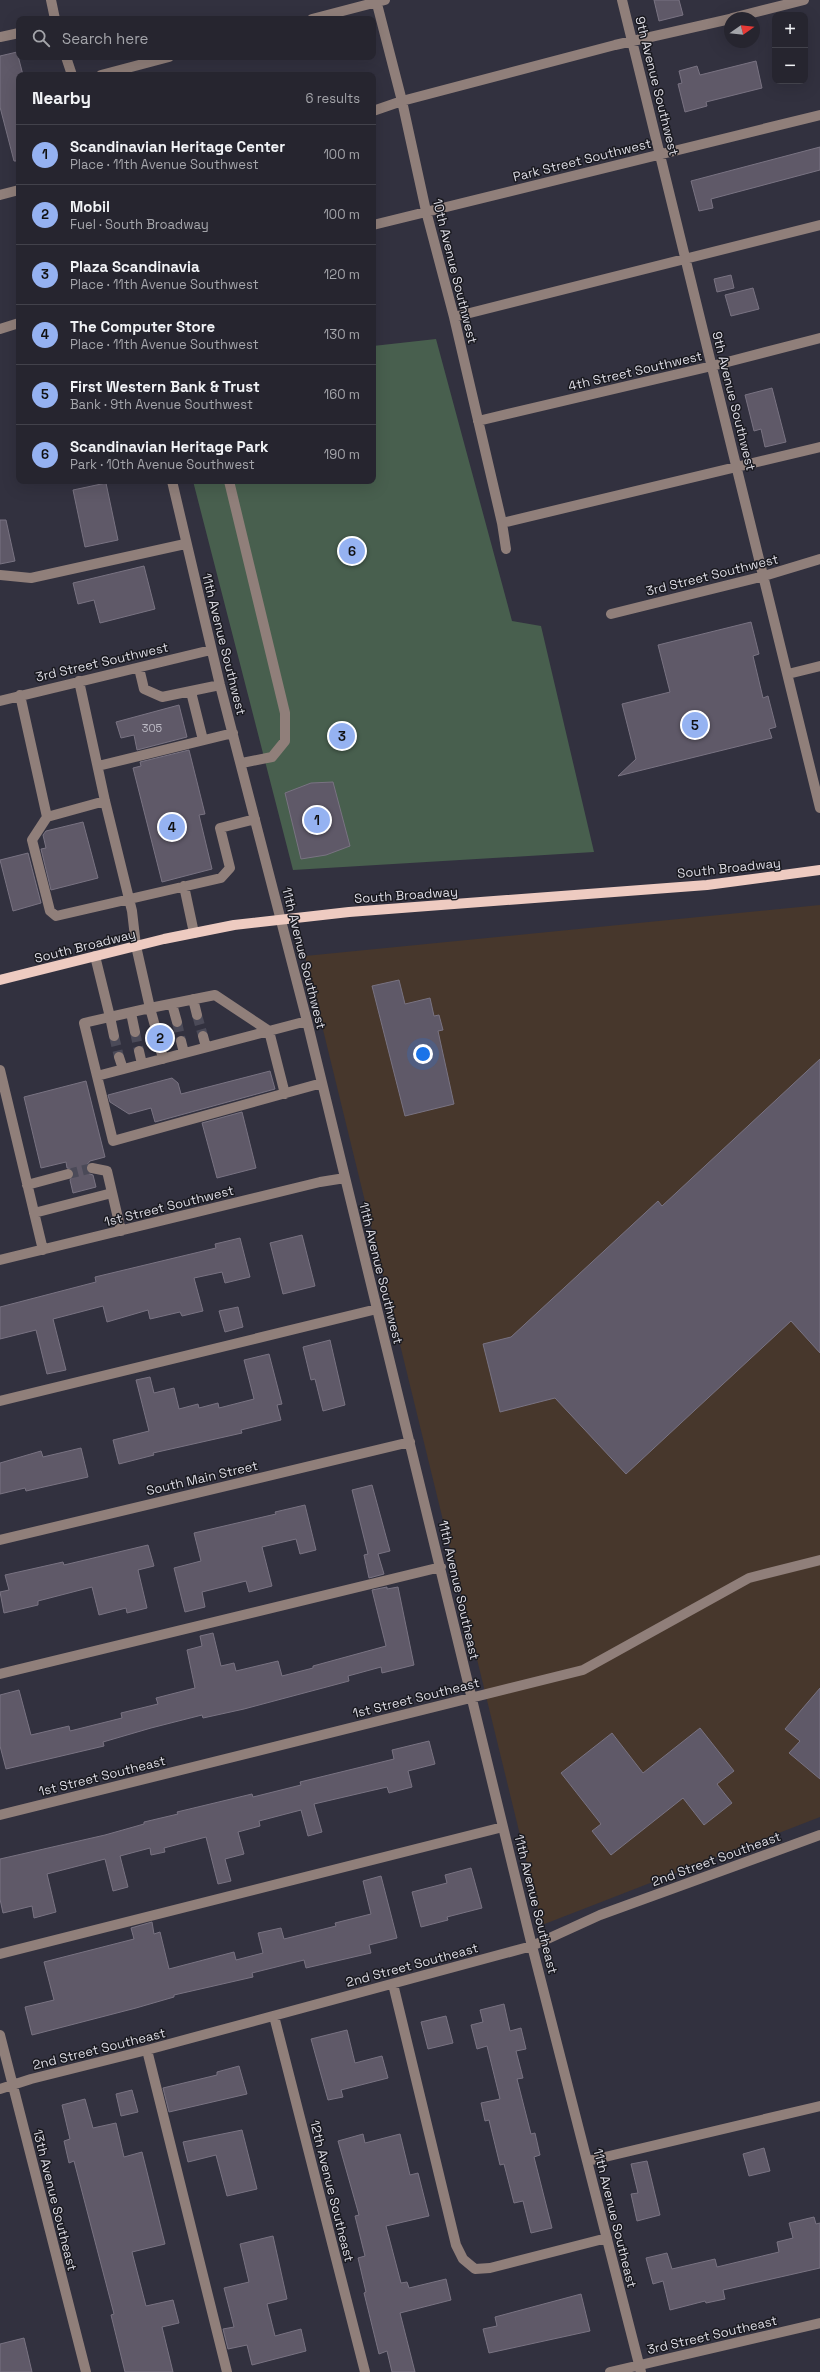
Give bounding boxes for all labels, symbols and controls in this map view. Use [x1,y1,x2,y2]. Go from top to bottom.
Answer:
north arrow [724,12,760,48]
map controls [772,12,808,84]
button: + [772,12,808,48]
street label: 9th Avenue Southwest [631,15,683,157]
search box [16,16,376,60]
icon: search [30,27,52,49]
text: Search here [62,29,148,48]
button: − [772,48,808,84]
text: Nearby [32,87,91,109]
text: 6 results [306,90,360,107]
street label: Park Street Southwest [511,135,653,185]
text: Scandinavian Heritage Center [70,137,285,156]
text: 1 [42,146,48,163]
text: 100 m [323,146,360,163]
text: Place · 11th Avenue Southwest [70,156,259,173]
text: Mobil [70,197,110,216]
street label: 10th Avenue Southwest [429,197,481,345]
text: 2 [41,206,49,223]
text: 100 m [323,206,360,223]
text: Fuel · South Broadway [70,216,209,233]
text: Plaza Scandinavia [70,257,200,276]
text: 3 [41,266,49,283]
text: 120 m [324,266,360,283]
text: Place · 11th Avenue Southwest [70,276,259,293]
text: The Computer Store [70,317,215,336]
text: 4 [41,326,49,343]
text: 130 m [324,326,360,343]
street label: 9th Avenue Southwest [708,330,760,472]
text: Place · 11th Avenue Southwest [70,336,259,353]
street label: 4th Street Southwest [566,347,704,395]
text: First Western Bank & Trust [70,377,260,396]
text: 5 [41,386,49,403]
text: 160 m [324,386,360,403]
text: Bank · 9th Avenue Southwest [70,396,253,413]
text: Scandinavian Heritage Park [70,437,269,456]
text: 6 [41,446,49,463]
text: 190 m [324,446,360,463]
text: Park · 10th Avenue Southwest [70,456,255,473]
pin: 6 [339,536,365,566]
street label: 3rd Street Southwest [644,550,780,600]
street label: 11th Avenue Southwest [198,571,250,717]
street label: 3rd Street Southwest [34,638,170,686]
pin: 5 [682,710,708,740]
house number: 305 [142,721,163,735]
pin: 3 [329,721,355,751]
pin: 1 [304,805,330,835]
pin: 4 [159,812,185,842]
street label: South Broadway [676,854,782,882]
street label: South Broadway [354,883,458,907]
street label: 11th Avenue Southwest [278,885,330,1031]
street label: South Broadway [33,925,137,967]
pin: 2 [147,1023,173,1053]
your location [413,1044,433,1064]
street label: 1st Street Southwest [102,1182,236,1230]
street label: 11th Avenue Southwest [355,1200,407,1346]
street label: South Main Street [144,1457,260,1499]
street label: 11th Avenue Southeast [435,1518,483,1662]
street label: 1st Street Southeast [351,1674,481,1722]
street label: 1st Street Southeast [37,1752,167,1800]
street label: 2nd Street Southeast [649,1828,783,1890]
street label: 11th Avenue Southeast [510,1833,562,1975]
street label: 2nd Street Southeast [344,1939,480,1991]
street label: 2nd Street Southeast [31,2024,167,2074]
street label: 12th Avenue Southeast [306,2118,358,2264]
street label: 13th Avenue Southeast [29,2127,81,2273]
street label: 11th Avenue Southeast [589,2147,641,2289]
street label: 3rd Street Southeast [645,2312,779,2358]

